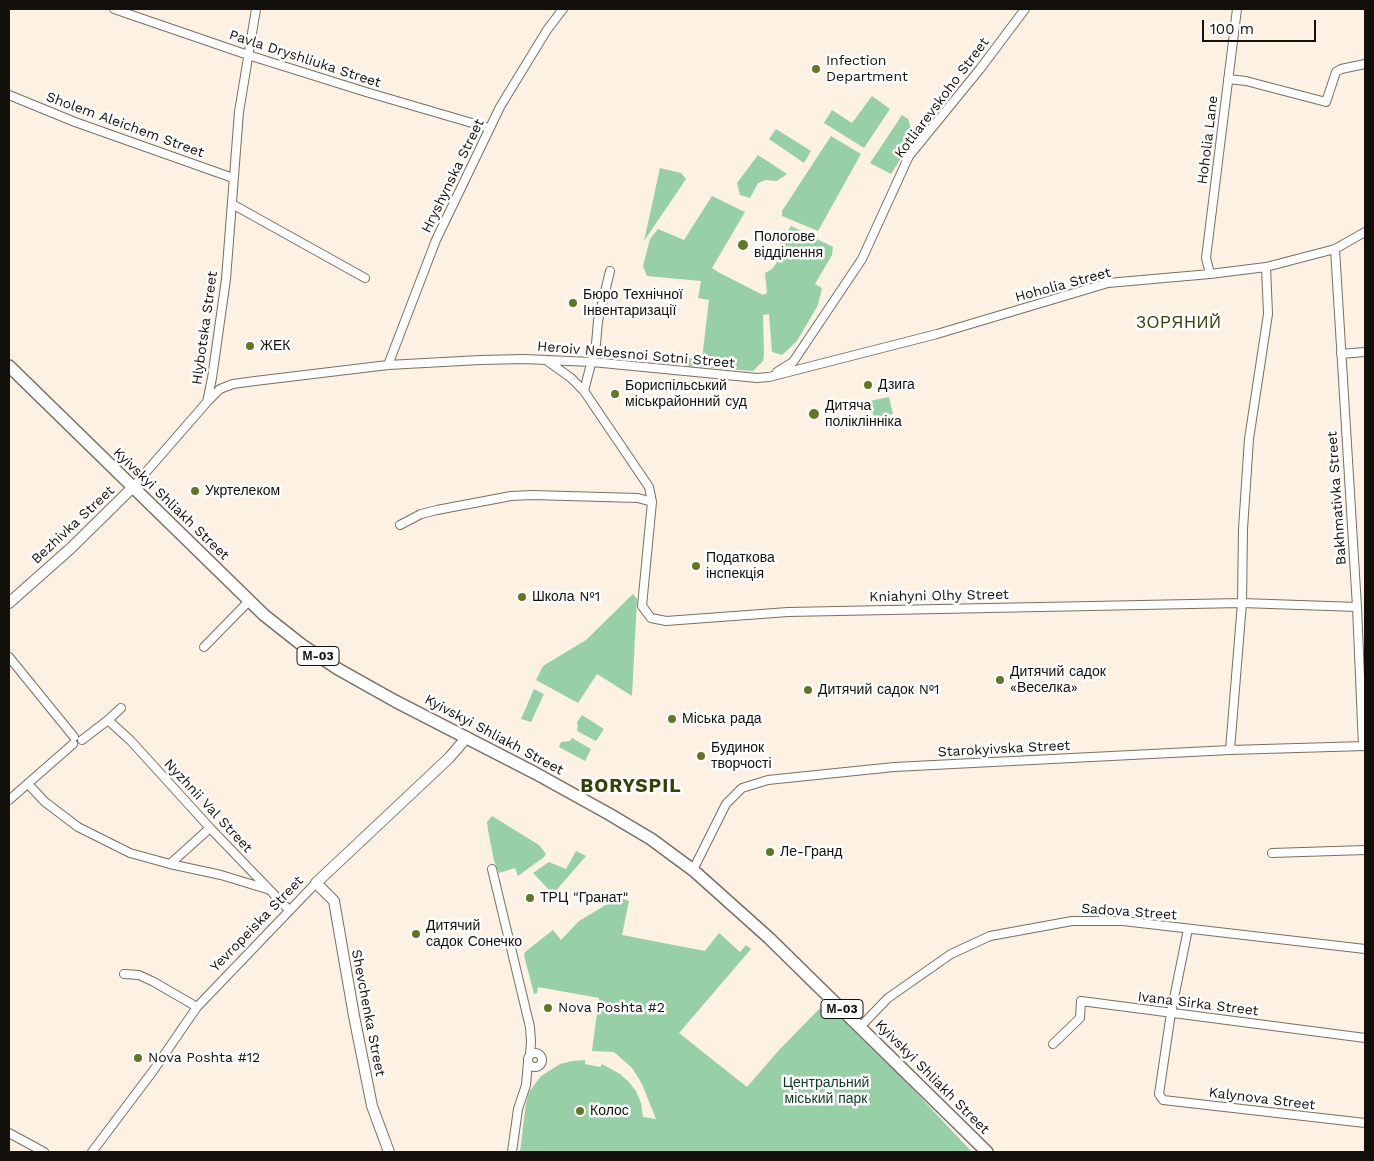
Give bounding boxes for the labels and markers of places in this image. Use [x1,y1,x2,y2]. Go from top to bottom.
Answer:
place label: Infection Department [826,53,908,85]
marker: Infection Department [810,63,822,75]
place label: Пологове відділення [754,229,823,262]
marker: Пологове відділення [736,238,750,252]
place label: Бюро Технічної Інвентаризації [583,287,683,320]
marker: Бюро Технічної Інвентаризації [567,297,579,309]
place label: ЖЕК [260,338,290,354]
marker: ЖЕК [244,340,256,352]
place label: Дзига [878,377,915,393]
place label: Бориспільський міськрайонний суд [625,378,747,411]
marker: Дзига [862,379,874,391]
marker: Бориспільський міськрайонний суд [609,388,621,400]
place label: Дитяча поліклінніка [825,398,902,431]
marker: Дитяча поліклінніка [807,407,821,421]
place label: Укртелеком [205,483,280,499]
marker: Укртелеком [189,485,201,497]
place label: Податкова інспекція [706,550,775,582]
marker: Податкова інспекція [690,560,702,572]
place label: Школа №1 [532,589,600,605]
marker: Школа №1 [516,591,528,603]
place label: Дитячий садок «Веселка» [1010,664,1106,696]
marker: Дитячий садок «Веселка» [994,674,1006,686]
place label: Дитячий садок №1 [818,682,939,698]
marker: Дитячий садок №1 [802,684,814,696]
place label: Міська рада [682,711,762,727]
marker: Міська рада [666,713,678,725]
place label: Будинок творчості [711,740,772,772]
marker: Будинок творчості [695,750,707,762]
place label: Ле-Гранд [780,844,842,860]
marker: Ле-Гранд [764,846,776,858]
place label: ТРЦ "Гранат" [540,890,628,906]
marker: ТРЦ "Гранат" [524,892,536,904]
place label: Дитячий садок Сонечко [426,918,522,950]
marker: Дитячий садок Сонечко [410,928,422,940]
place label: Nova Poshta #2 [558,1000,665,1016]
marker: Nova Poshta #2 [542,1002,554,1014]
place label: Nova Poshta #12 [148,1050,260,1066]
marker: Nova Poshta #12 [132,1052,144,1064]
place label: Колос [590,1103,629,1119]
marker: Колос [574,1105,586,1117]

